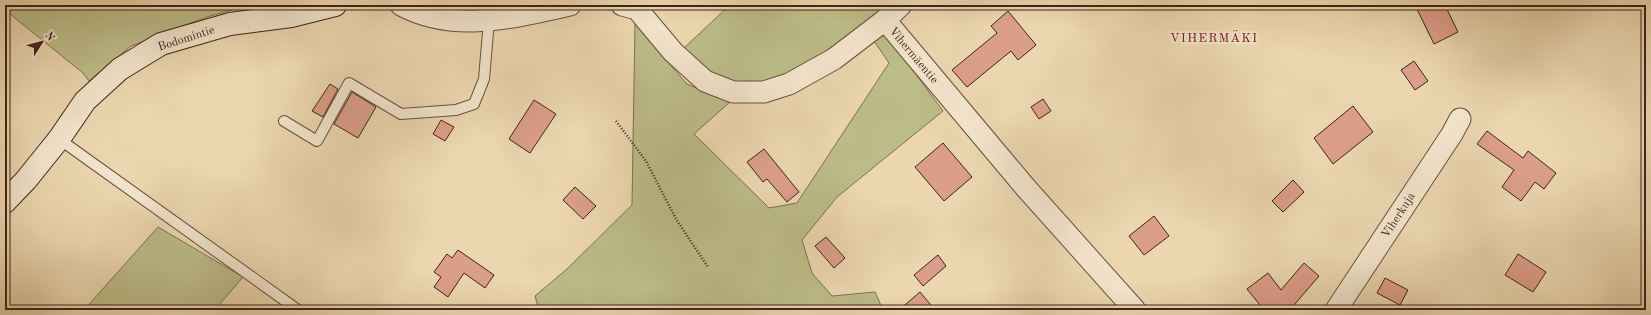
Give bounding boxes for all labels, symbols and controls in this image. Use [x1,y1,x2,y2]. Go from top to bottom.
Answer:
north arrow [22,22,62,62]
street label: Bodomintie [157,24,217,54]
street label: Vihermäentie [886,25,940,86]
district label: VIHERMÄKI [1170,29,1258,45]
text: N [42,30,56,44]
street label: Viherkuja [1380,191,1418,240]

